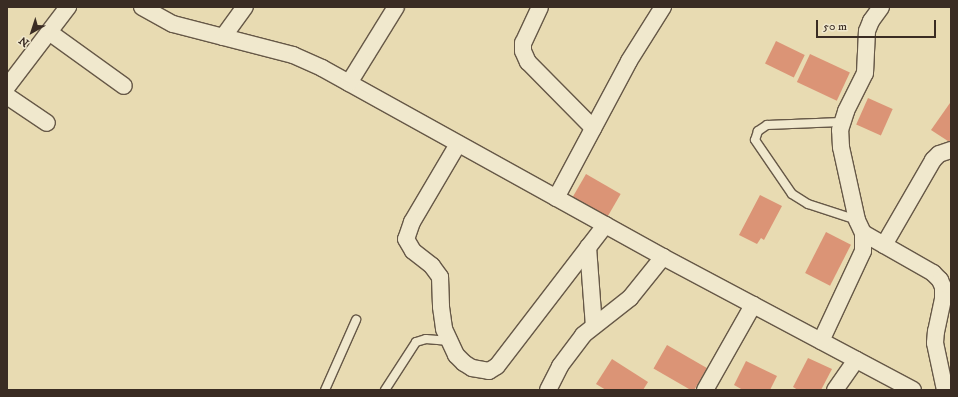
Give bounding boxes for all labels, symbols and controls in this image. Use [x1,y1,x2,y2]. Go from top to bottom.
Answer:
north arrow [12,12,52,52]
scale bar [818,12,938,38]
text: 50 m [823,19,847,34]
text: N [17,33,32,50]

